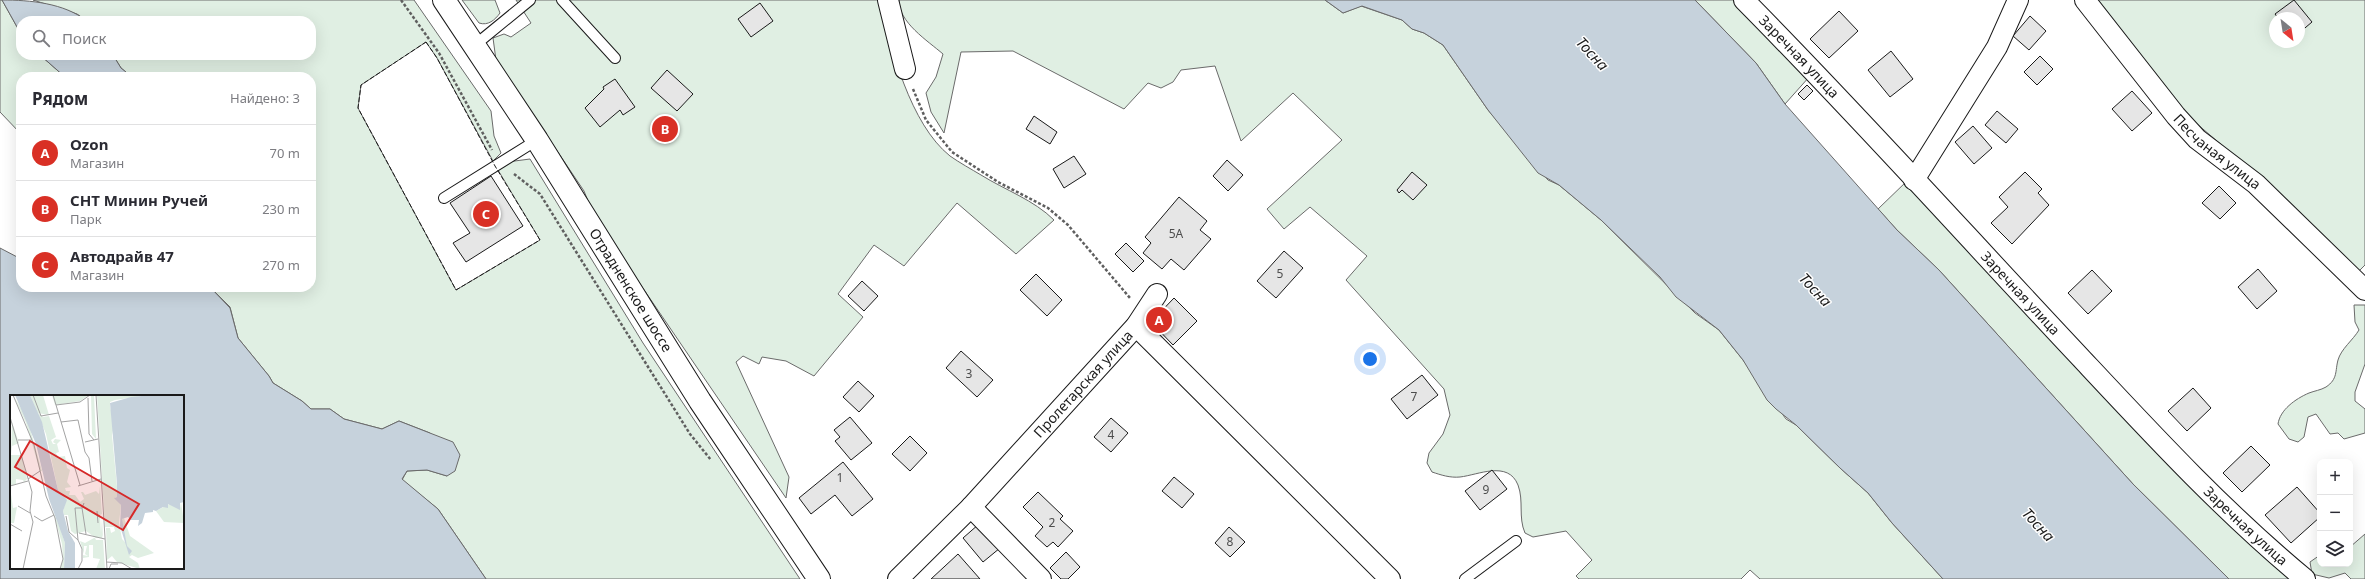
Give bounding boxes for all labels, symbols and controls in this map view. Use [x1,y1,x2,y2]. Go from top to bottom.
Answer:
street label: Заречная улица [1755,11,1844,102]
north arrow [2269,12,2305,48]
search box [16,16,316,60]
icon: search [30,27,52,49]
text: Поиск [62,28,107,48]
water label: Тосна [1572,32,1614,75]
text: Рядом [32,87,88,110]
text: Найдено: 3 [230,89,300,107]
street label: Песчаная улица [2169,109,2265,193]
pin: B [652,114,678,144]
text: Ozon [70,134,108,154]
text: A [41,144,50,162]
text: 70 m [270,144,300,162]
text: Магазин [70,154,124,172]
text: СНТ Минин Ручей [70,190,208,210]
pin: C [473,199,499,229]
text: B [41,200,49,218]
text: 230 m [262,200,300,218]
text: Парк [70,210,102,228]
street label: Отрадненское шоссе [585,224,677,356]
house number: 5А [1169,225,1184,242]
text: Автодрайв 47 [70,246,174,266]
street label: Заречная улица [1977,247,2065,339]
text: C [41,256,49,274]
text: 270 m [262,256,300,274]
house number: 5 [1277,265,1284,282]
text: Магазин [70,266,124,284]
water label: Тосна [1795,268,1837,311]
pin: A [1146,305,1172,335]
street label: Пролетарская улица [1029,326,1137,441]
your location [1360,349,1380,369]
house number: 3 [966,365,973,382]
house number: 7 [1411,388,1418,405]
inset map [10,395,184,569]
house number: 4 [1108,426,1115,443]
map controls [2317,459,2353,567]
button: + [2317,459,2353,495]
house number: 1 [837,469,843,486]
house number: 9 [1483,481,1490,498]
street label: Заречная улица [2200,482,2292,569]
button: − [2317,495,2353,531]
water label: Тосна [2018,503,2060,546]
house number: 2 [1049,514,1056,531]
button: layers [2317,531,2353,567]
house number: 8 [1227,533,1234,550]

